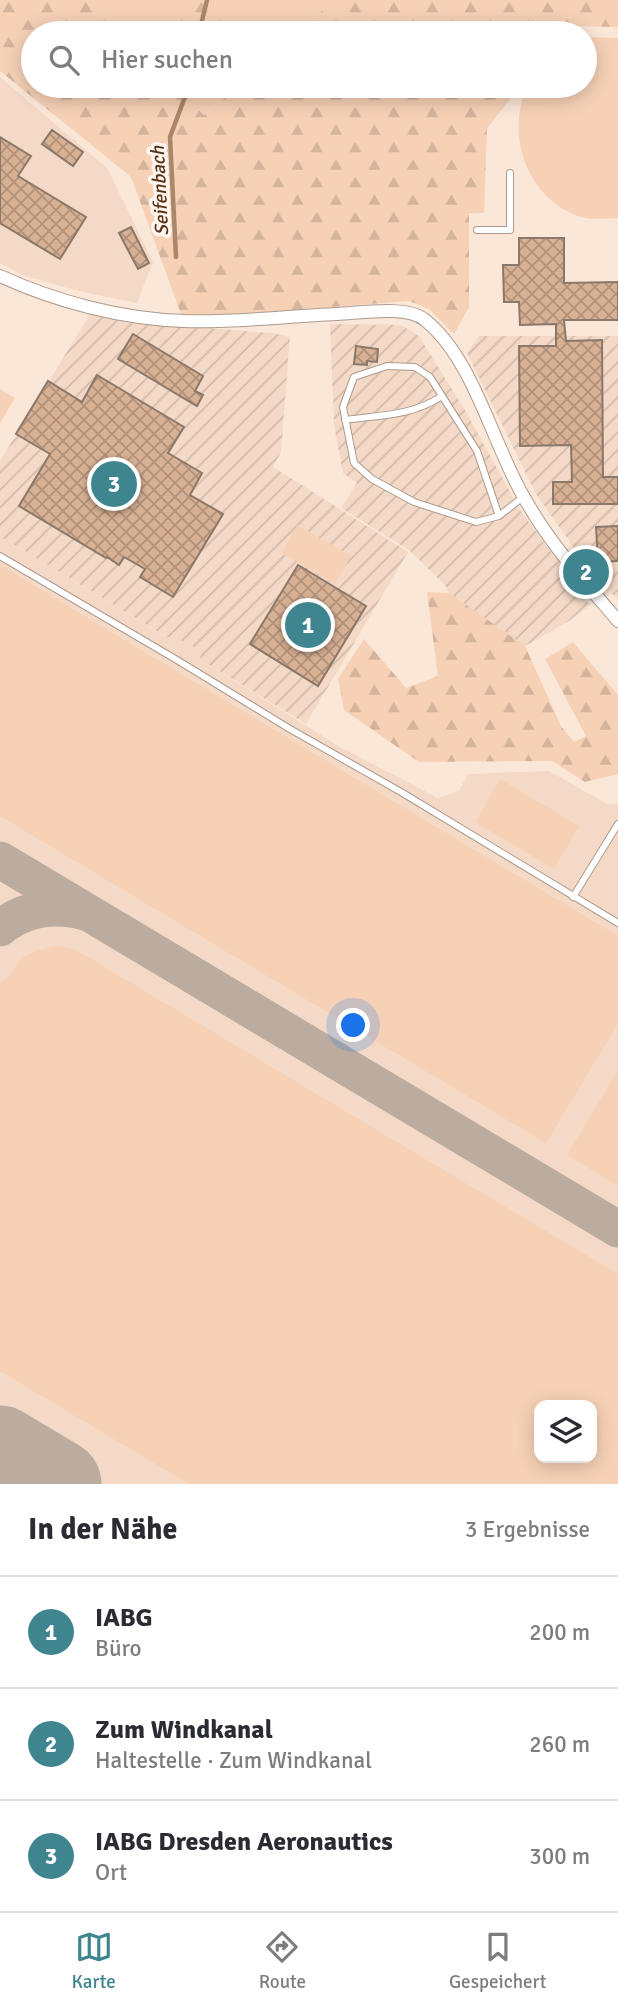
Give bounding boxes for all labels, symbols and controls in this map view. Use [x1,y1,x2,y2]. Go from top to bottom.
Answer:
search box [21,21,597,98]
icon: search [45,41,83,79]
text: Hier suchen [101,44,233,76]
water label: Seifenbach [146,145,174,237]
pin: 3 [91,458,137,510]
pin: 2 [563,546,609,598]
pin: 1 [285,599,331,651]
your location [336,1008,370,1042]
map controls [534,1400,597,1463]
button: layers [534,1400,597,1463]
text: In der Nähe [28,1511,177,1548]
text: 3 Ergebnisse [465,1515,590,1544]
text: IABG [95,1602,153,1634]
text: 1 [45,1618,57,1647]
text: 200 m [529,1618,590,1647]
text: Büro [95,1634,141,1663]
text: Zum Windkanal [95,1714,273,1746]
text: 2 [45,1730,57,1759]
text: 260 m [529,1730,590,1759]
text: Haltestelle · Zum Windkanal [95,1746,372,1775]
text: IABG Dresden Aeronautics [95,1826,393,1858]
text: 3 [45,1842,57,1871]
text: 300 m [529,1842,590,1871]
text: Ort [95,1858,127,1887]
tab: Karte [71,1928,116,1994]
tab: Route [259,1928,306,1994]
tab: Gespeichert [449,1928,547,1994]

